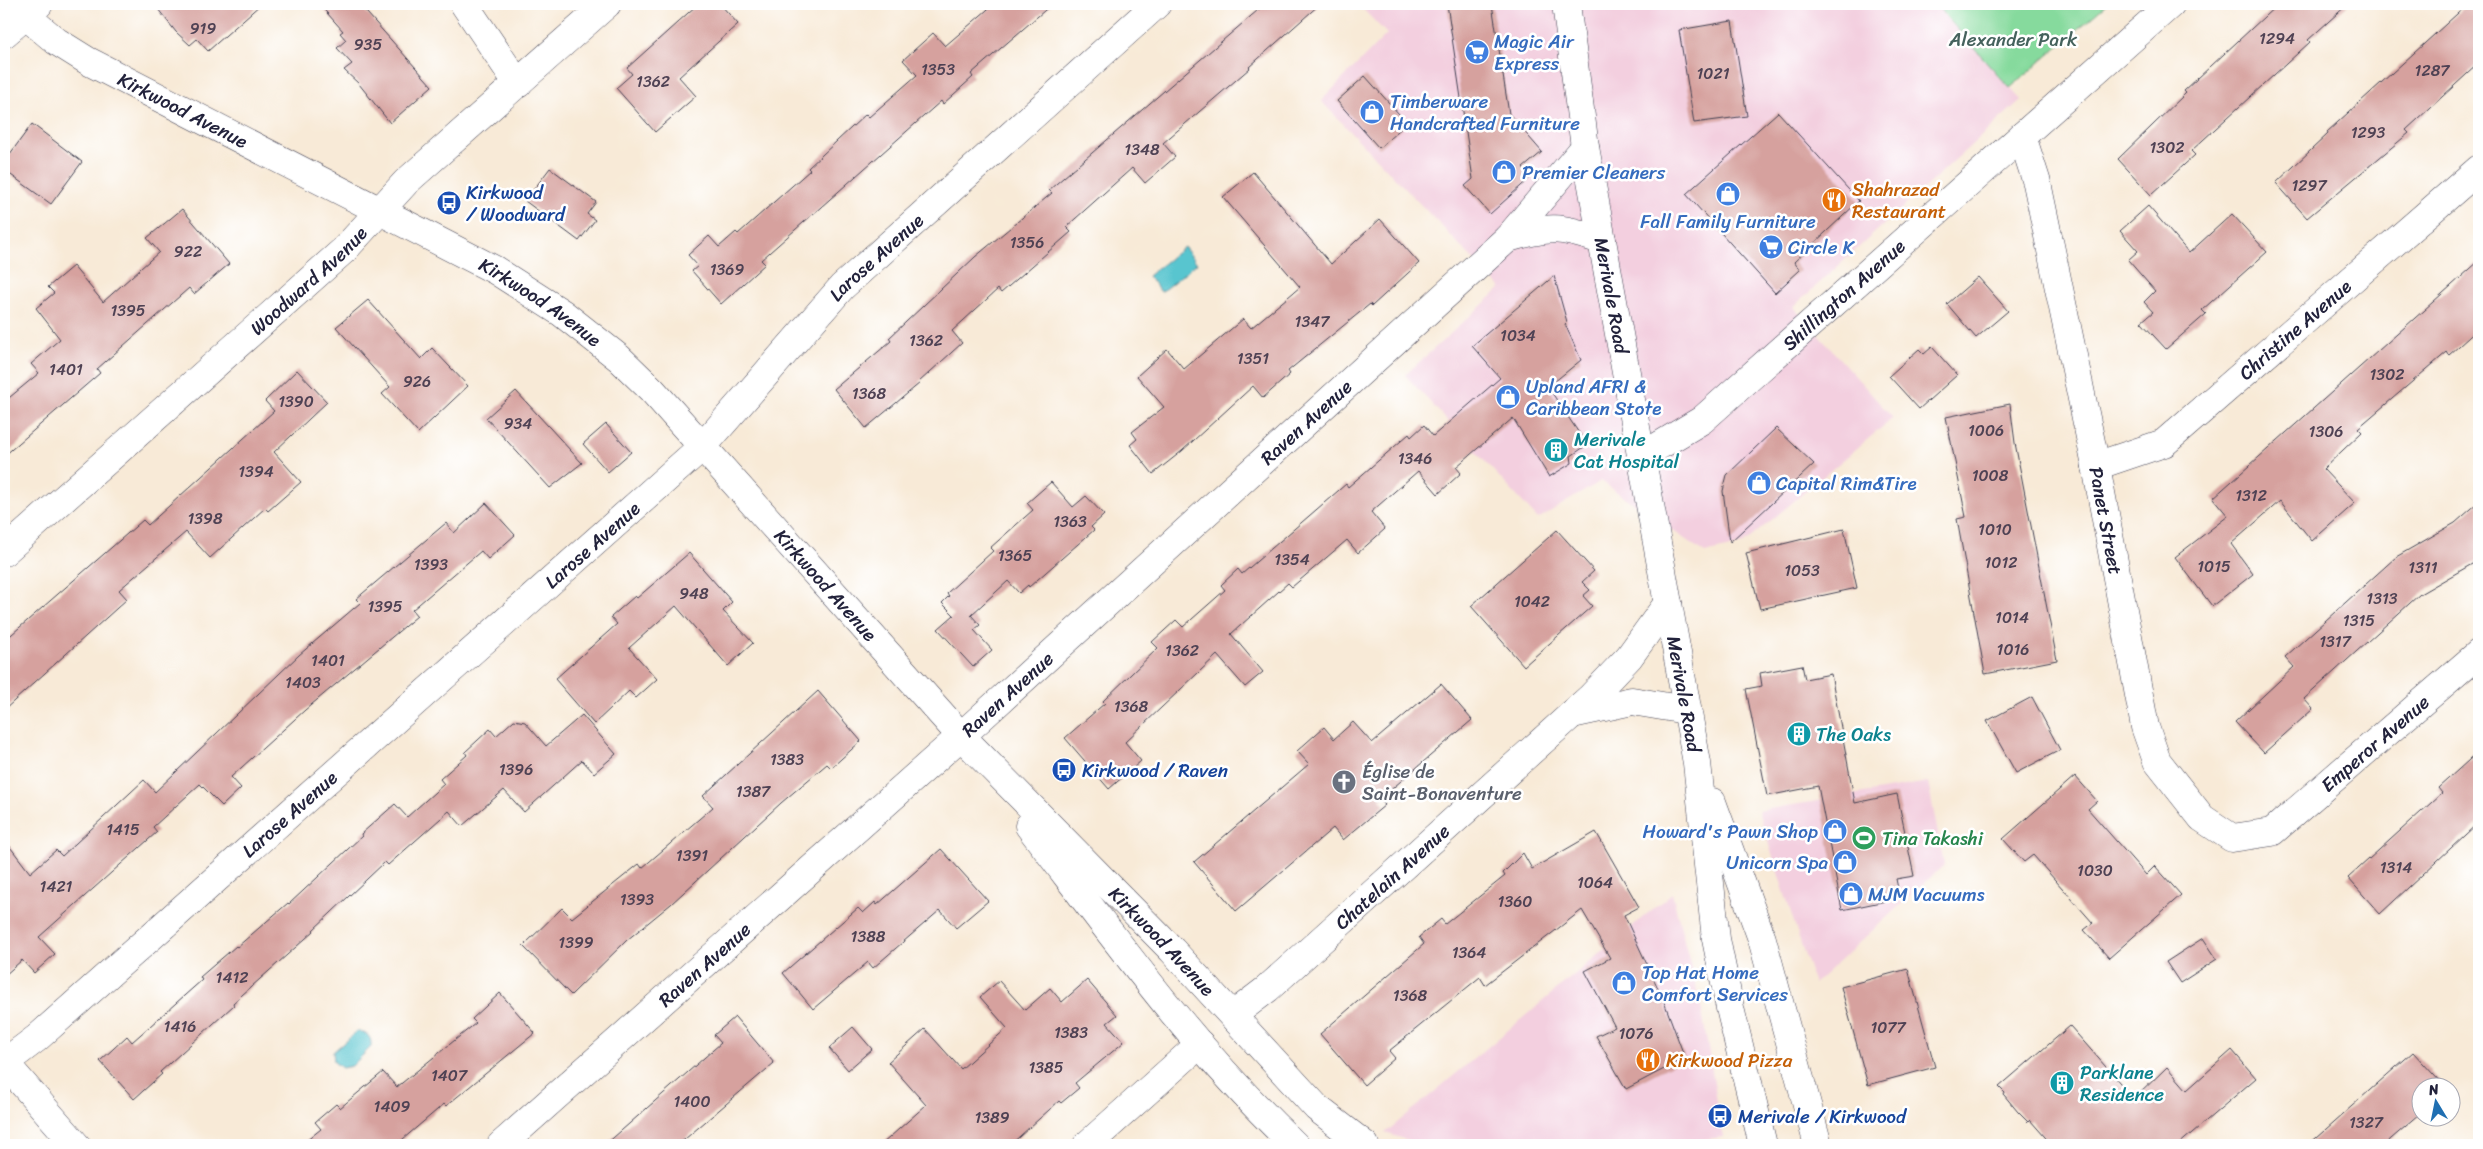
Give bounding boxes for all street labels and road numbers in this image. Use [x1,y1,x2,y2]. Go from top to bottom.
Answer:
street label: Kirkwood Avenue [112,63,254,157]
street label: Larose Avenue [821,205,931,309]
street label: Woodward Avenue [242,218,376,344]
street label: Shillington Avenue [1774,231,1913,359]
street label: Merivale Road [1585,235,1639,358]
street label: Kirkwood Avenue [473,248,609,355]
street label: Christine Avenue [2231,271,2359,389]
street label: Raven Avenue [1252,371,1360,473]
street label: Panet Street [2079,464,2132,577]
street label: Larose Avenue [537,493,648,597]
street label: Kirkwood Avenue [766,521,885,649]
street label: Merivale Road [1657,633,1711,757]
street label: Raven Avenue [954,643,1062,745]
street label: Emperor Avenue [2313,686,2437,800]
street label: Larose Avenue [234,762,345,866]
street label: Chatelain Avenue [1327,815,1458,938]
street label: Kirkwood Avenue [1100,878,1223,1004]
street label: Raven Avenue [650,914,759,1015]

